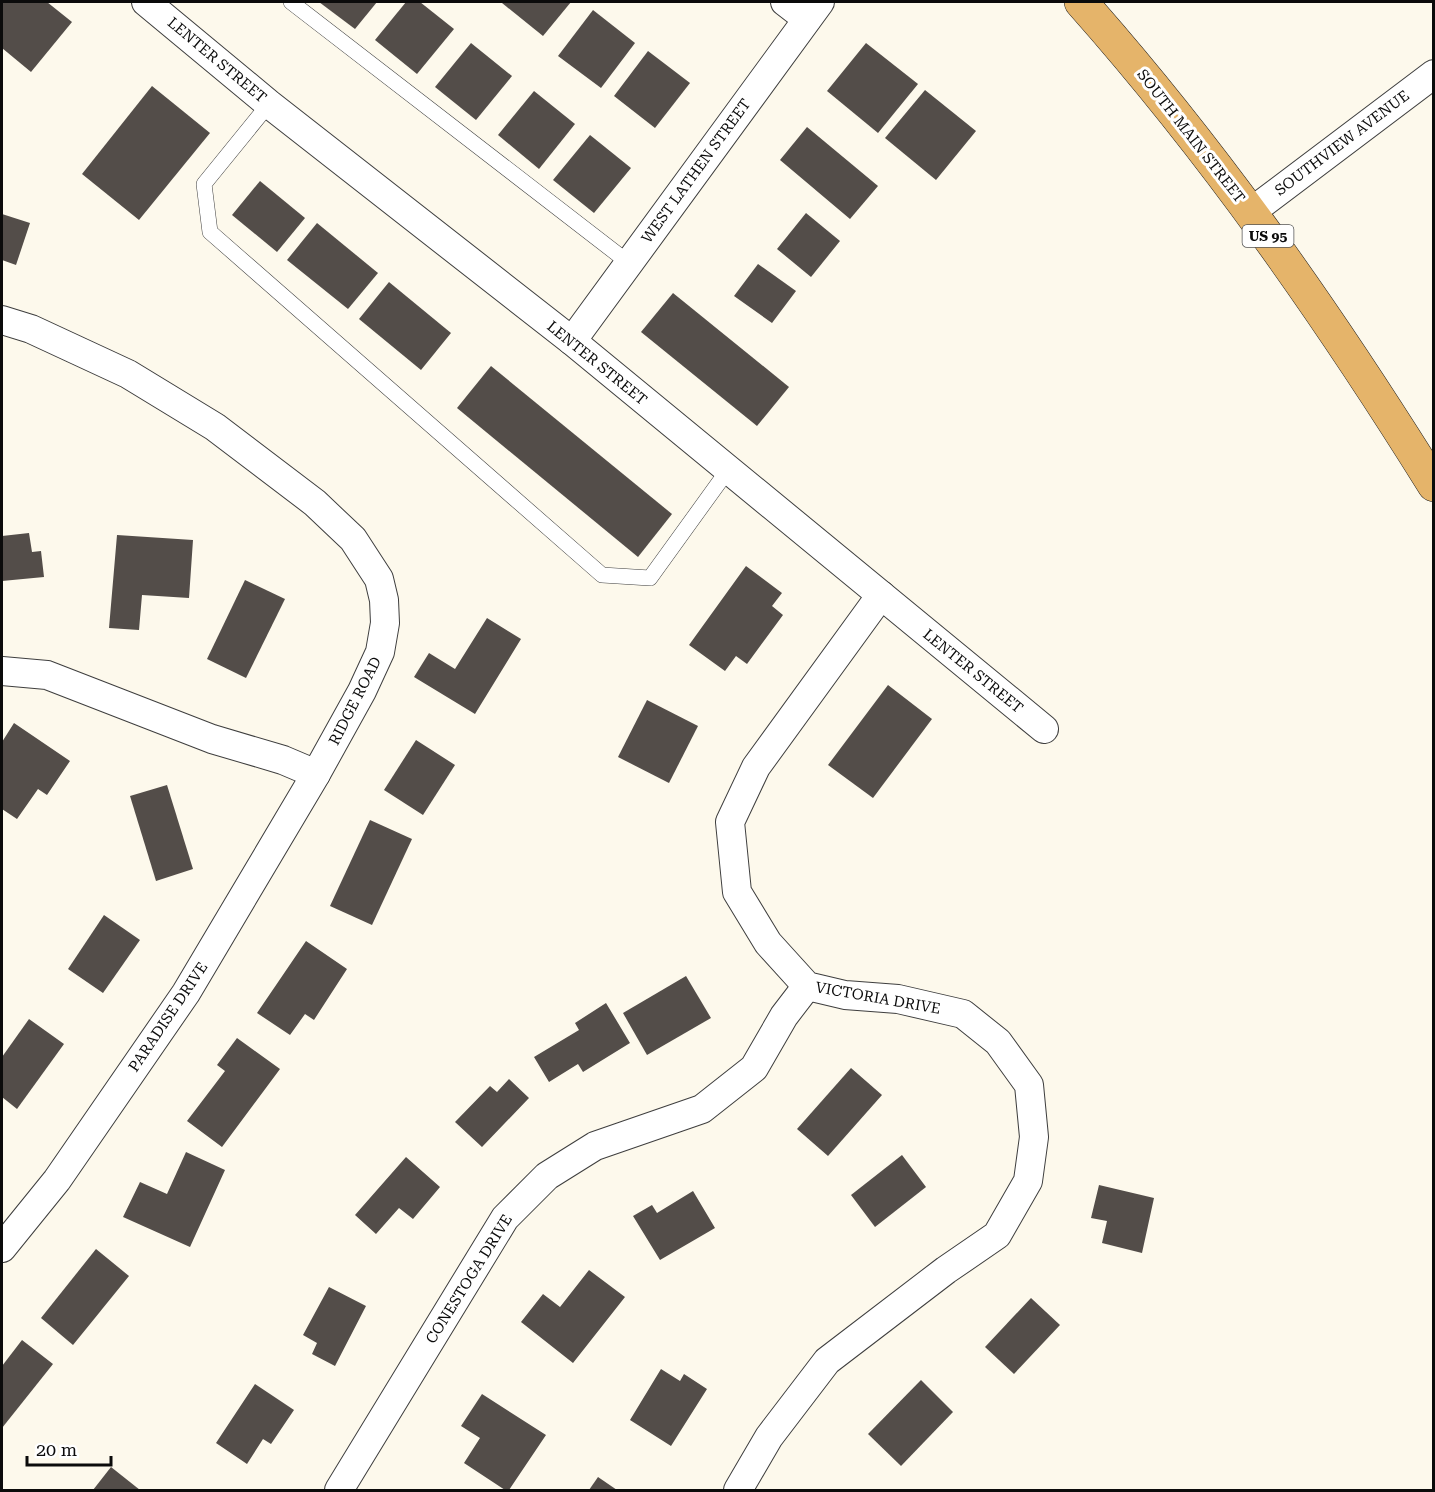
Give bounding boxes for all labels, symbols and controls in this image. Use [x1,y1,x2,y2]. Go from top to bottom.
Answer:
street label: LENTER STREET [164,13,270,107]
street label: SOUTH MAIN STREET [1133,66,1249,206]
street label: SOUTHVIEW AVENUE [1271,87,1413,199]
street label: WEST LATHEN STREET [638,95,754,247]
road number: US 95 [1242,225,1294,247]
street label: LENTER STREET [543,317,651,409]
street label: LENTER STREET [919,625,1027,717]
street label: RIDGE ROAD [325,654,385,748]
street label: PARADISE DRIVE [125,959,211,1075]
street label: VICTORIA DRIVE [814,978,942,1018]
street label: CONESTOGA DRIVE [422,1211,516,1347]
scale bar [27,1429,111,1467]
text: 20 m [36,1439,77,1460]

